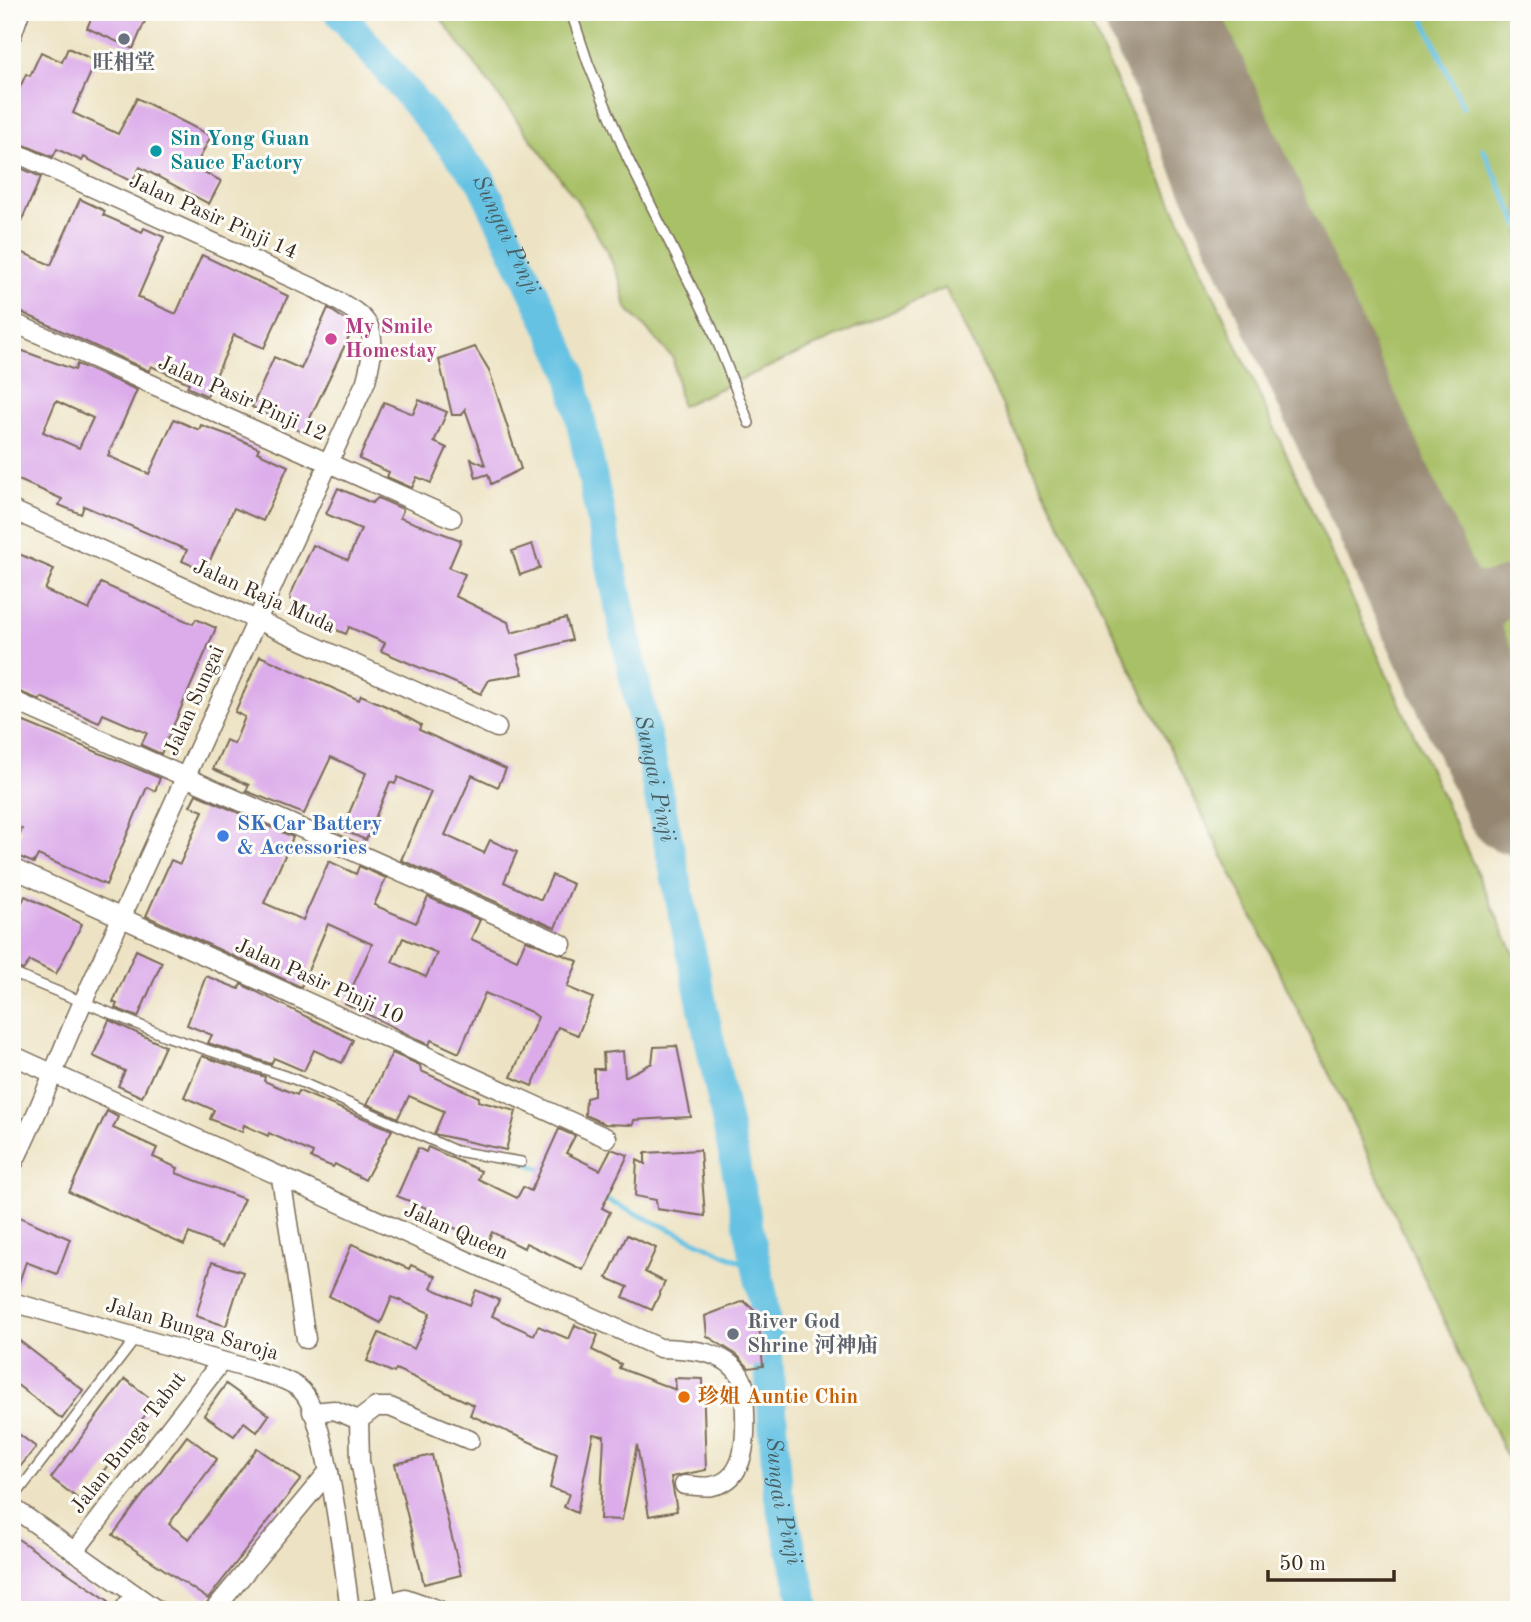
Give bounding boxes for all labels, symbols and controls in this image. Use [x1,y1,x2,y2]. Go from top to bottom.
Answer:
marker: 旺相堂 [116,31,132,47]
place label: 旺相堂 [93,51,156,74]
place label: Sin Yong Guan Sauce Factory [170,129,310,174]
marker: Sin Yong Guan Sauce Factory [148,143,164,159]
street label: Jalan Pasir Pinji 14 [126,170,300,264]
water label: Sungai Pinji [468,171,545,298]
place label: My Smile Homestay [345,317,437,362]
marker: My Smile Homestay [323,331,339,347]
street label: Jalan Pasir Pinji 12 [155,352,329,446]
street label: Jalan Raja Muda [190,556,338,638]
street label: Jalan Sungai [161,643,229,759]
water label: Sungai Pinji [631,713,680,844]
place label: SK Car Battery & Accessories [237,814,383,859]
marker: SK Car Battery & Accessories [215,828,231,844]
street label: Jalan Pasir Pinji 10 [232,935,406,1029]
street label: Jalan Queen [401,1200,511,1264]
street label: Jalan Bunga Saroja [103,1295,281,1365]
place label: River God Shrine 河神庙 [747,1312,878,1357]
marker: River God Shrine 河神庙 [725,1326,741,1342]
street label: Jalan Bunga Tabut [67,1368,191,1518]
place label: 珍姐 Auntie Chin [698,1385,858,1408]
marker: 珍姐 Auntie Chin [676,1389,692,1405]
water label: Sungai Pinji [763,1437,806,1567]
scale bar [1268,1538,1394,1582]
text: 50 m [1279,1554,1326,1575]

